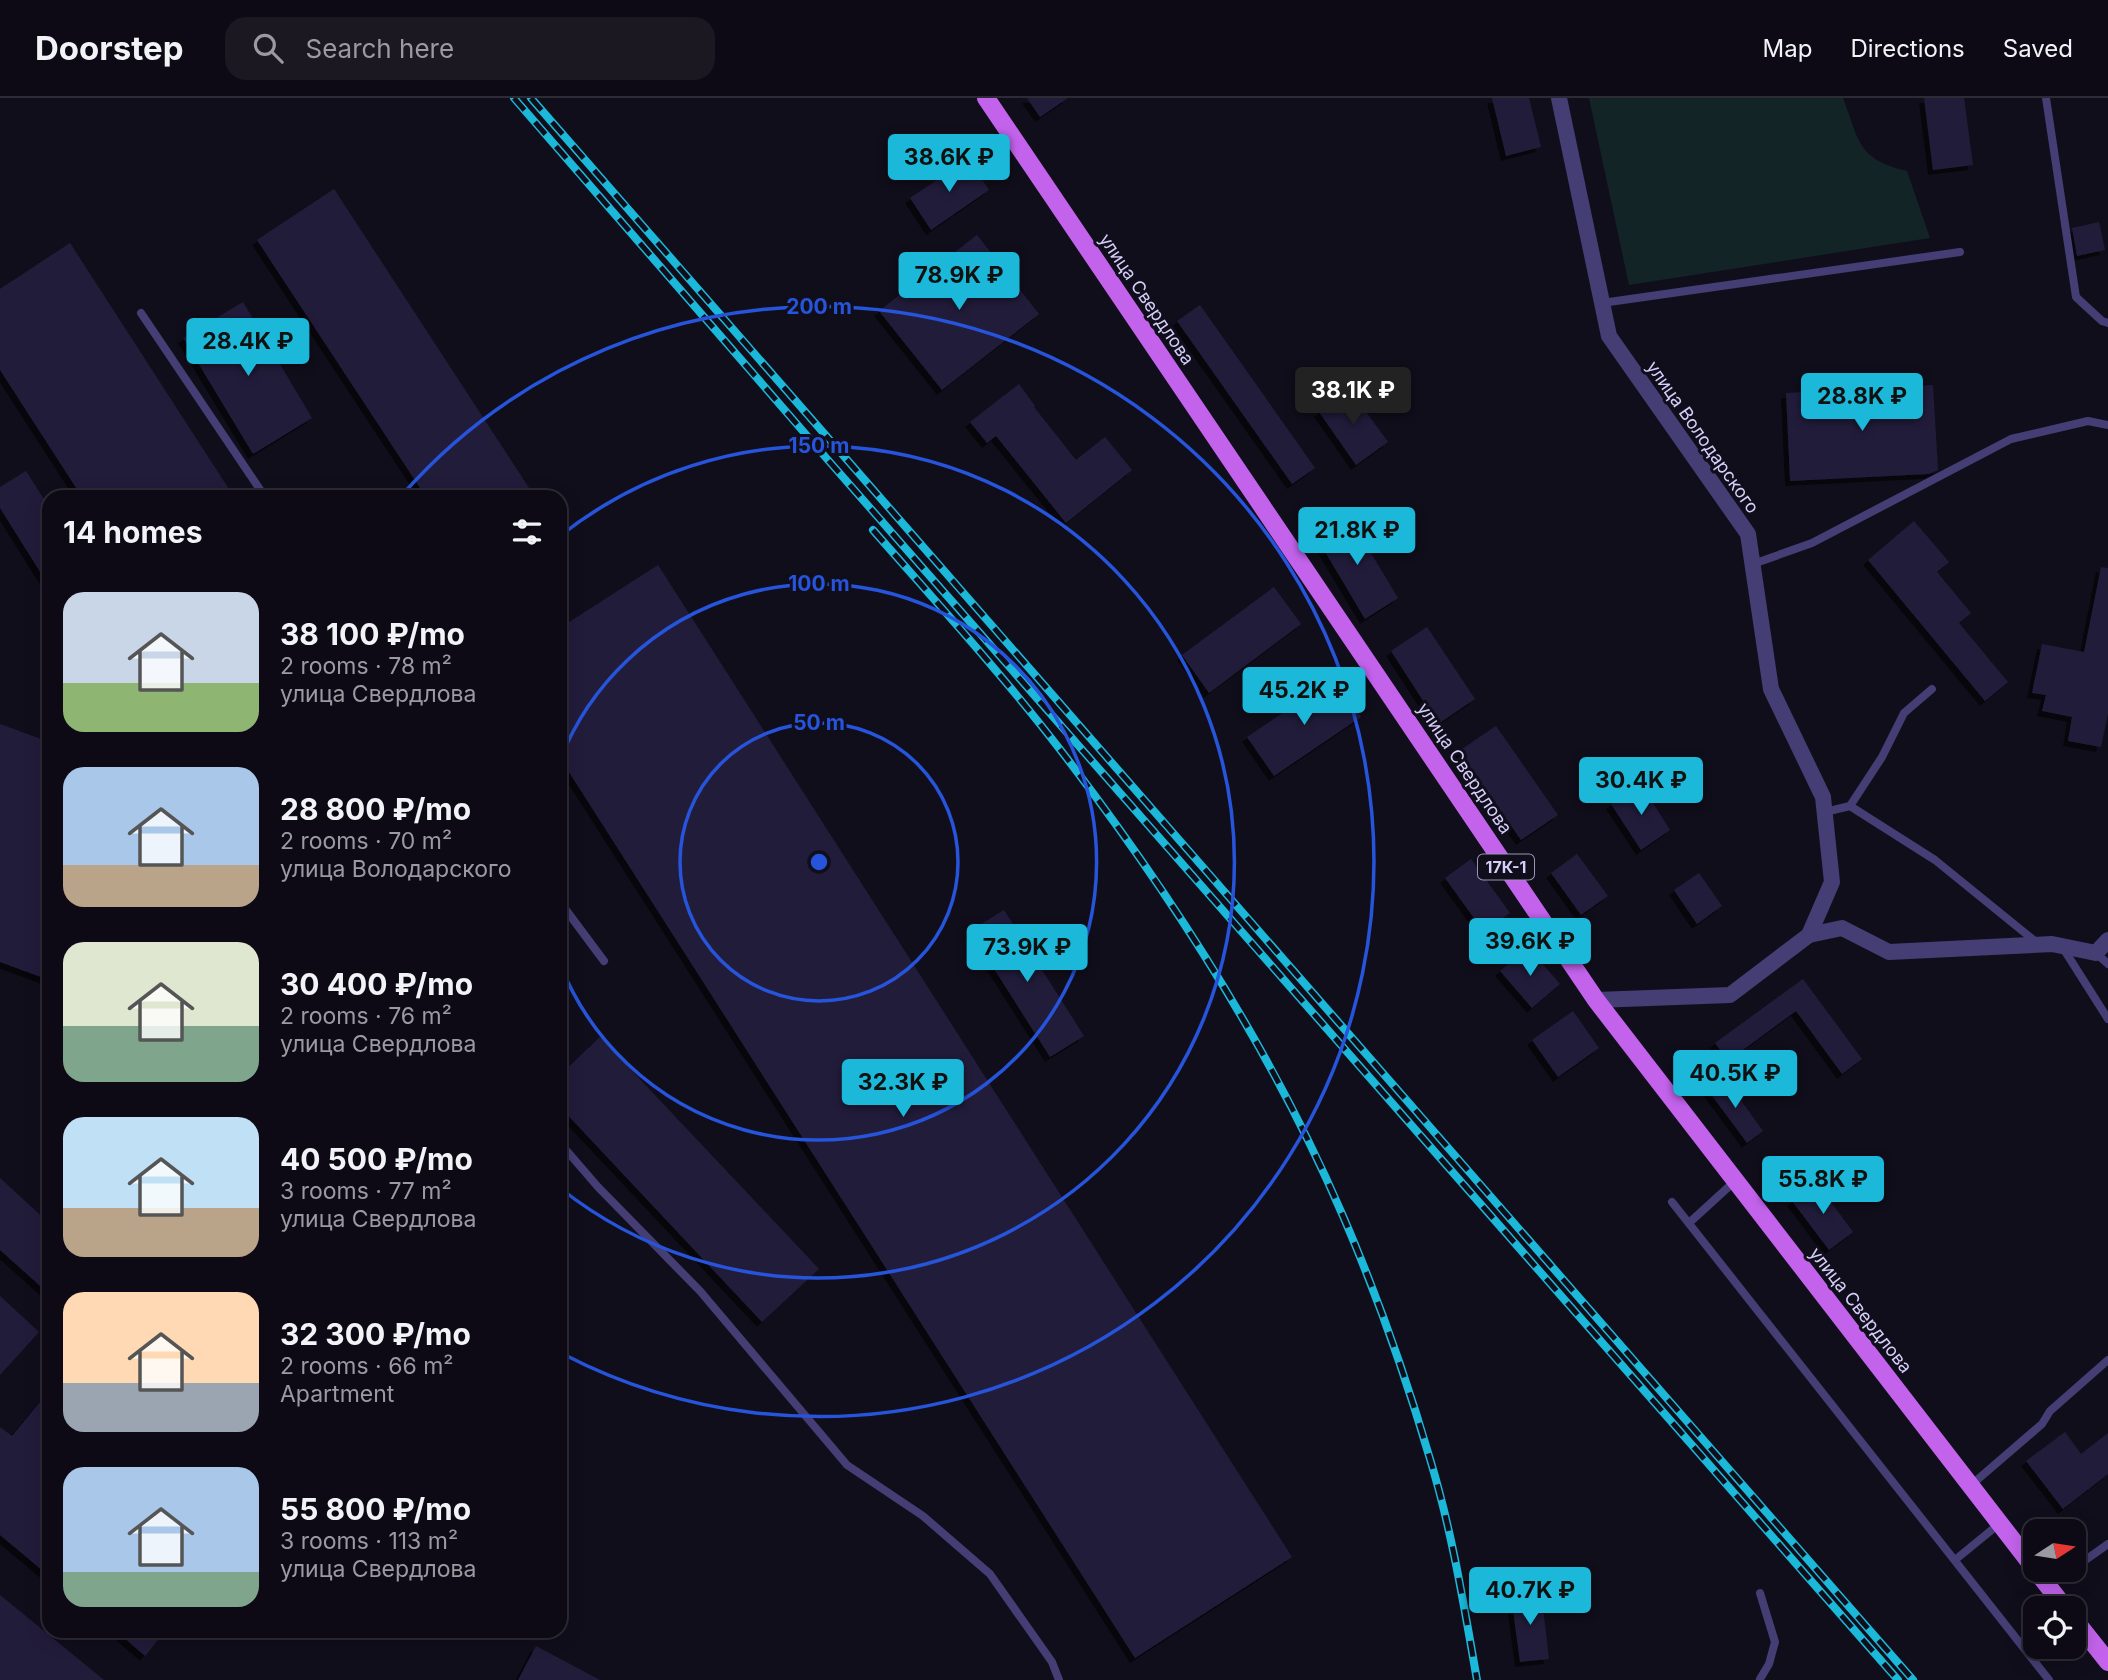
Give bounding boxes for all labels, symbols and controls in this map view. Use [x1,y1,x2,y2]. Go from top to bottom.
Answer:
search box [225,17,715,80]
text: Doorstep [35,28,183,68]
icon: search [249,29,287,67]
text: Search here [305,33,454,64]
text: Map [1763,34,1812,63]
text: Directions [1850,34,1965,63]
text: Saved [2003,34,2073,63]
pin: 38.6K ₽ [884,134,1014,194]
text: 38.6K ₽ [904,143,994,171]
street label: улица Свердлова [1095,229,1199,369]
pin: 78.9K ₽ [894,252,1024,312]
text: 78.9K ₽ [915,261,1003,289]
text: 200 m [786,294,852,319]
pin: 28.4K ₽ [183,318,313,378]
text: 28.4K ₽ [202,327,294,355]
street label: улица Володарского [1642,357,1764,517]
pin: 38.1K ₽ [1288,368,1418,427]
pin: 28.8K ₽ [1797,374,1927,433]
text: 38.1K ₽ [1311,376,1395,404]
text: 28.8K ₽ [1817,382,1907,410]
text: 150 m [789,433,849,458]
pin: 21.8K ₽ [1292,508,1422,567]
icon: filters [508,513,546,551]
text: 14 homes [63,514,202,550]
text: 21.8K ₽ [1314,516,1400,544]
text: 100 m [788,571,850,596]
text: 38 100 ₽/mo [280,616,465,652]
icon: home [119,620,203,704]
text: 2 rooms · 78 m² [280,652,452,680]
pin: 45.2K ₽ [1239,668,1369,727]
text: 45.2K ₽ [1259,676,1349,704]
text: улица Свердлова [280,680,477,708]
street label: улица Свердлова [1413,698,1517,838]
text: 50 m [793,710,845,735]
pin: 30.4K ₽ [1576,758,1706,817]
text: 30.4K ₽ [1595,766,1687,794]
text: 28 800 ₽/mo [280,791,471,827]
icon: home [119,795,203,879]
text: 2 rooms · 70 m² [280,827,452,855]
centre of rings [807,850,831,874]
road number: 17К-1 [1478,854,1534,880]
text: улица Володарского [280,855,511,883]
pin: 39.6K ₽ [1465,918,1595,978]
pin: 73.9K ₽ [962,924,1092,984]
text: 39.6K ₽ [1485,927,1575,955]
text: 73.9K ₽ [983,933,1071,961]
text: 30 400 ₽/mo [280,966,473,1002]
icon: home [119,970,203,1054]
text: 2 rooms · 76 m² [280,1002,452,1030]
text: улица Свердлова [280,1030,477,1058]
pin: 40.5K ₽ [1670,1051,1800,1110]
text: 40.5K ₽ [1689,1059,1781,1087]
pin: 32.3K ₽ [838,1060,968,1119]
text: 32.3K ₽ [858,1068,948,1096]
text: 40 500 ₽/mo [280,1141,473,1177]
icon: home [119,1145,203,1229]
pin: 55.8K ₽ [1758,1156,1888,1216]
text: 55.8K ₽ [1778,1165,1868,1193]
text: 3 rooms · 77 m² [280,1177,452,1205]
text: улица Свердлова [280,1205,477,1233]
street label: улица Свердлова [1805,1243,1917,1377]
text: 32 300 ₽/mo [280,1316,471,1352]
icon: home [119,1320,203,1404]
text: 2 rooms · 66 m² [280,1352,454,1380]
text: Apartment [280,1380,394,1408]
text: 55 800 ₽/mo [280,1491,471,1527]
icon: home [119,1495,203,1579]
north arrow [2023,1519,2086,1582]
map controls [2023,1519,2086,1659]
text: 3 rooms · 113 m² [280,1527,458,1555]
text: улица Свердлова [280,1555,477,1583]
pin: 40.7K ₽ [1465,1568,1595,1627]
text: 40.7K ₽ [1485,1576,1575,1604]
button: locate [2023,1596,2086,1659]

